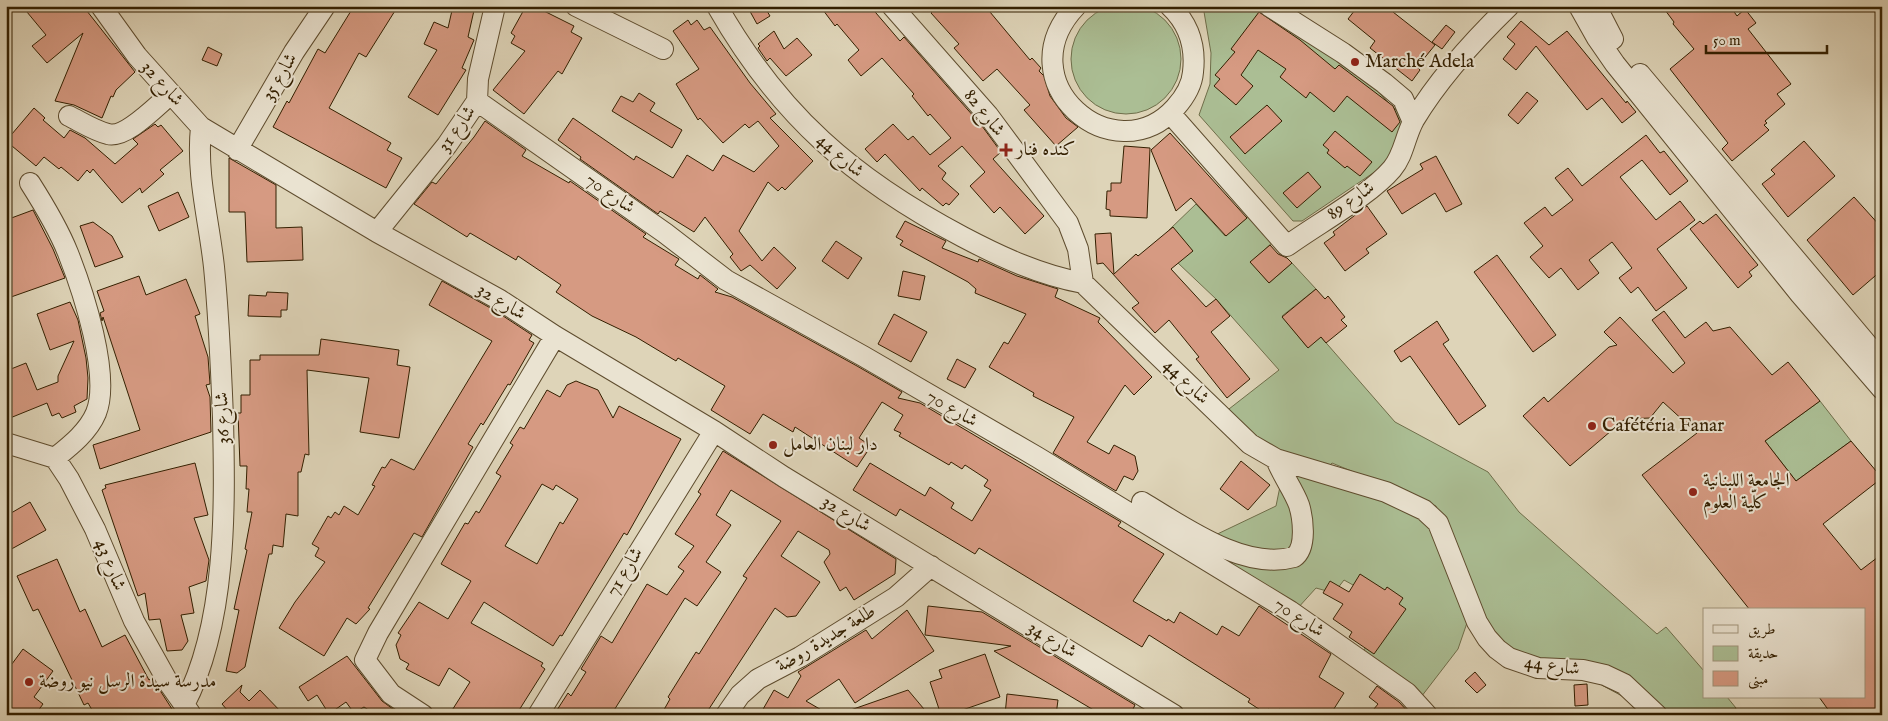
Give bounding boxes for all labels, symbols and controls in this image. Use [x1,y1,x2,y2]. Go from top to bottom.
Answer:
scale bar [1706,22,1827,54]
text: 50 m [1713,31,1741,50]
street label: شارع 35 [257,49,305,106]
place label: Marché Adela [1365,50,1475,74]
street label: شارع 32 [134,56,189,113]
marker: Marché Adela [1349,56,1361,68]
street label: شارع 82 [956,85,1010,143]
street label: شارع 31 [432,101,483,158]
street label: شارع 44 [810,129,869,185]
place label: كنده فنار [1014,138,1075,162]
marker: كنده فنار [1000,144,1012,156]
street label: شارع 70 [579,168,640,221]
street label: شارع 89 [1322,176,1381,228]
street label: شارع 32 [471,278,530,328]
street label: شارع 44 [1156,354,1214,411]
street label: شارع 70 [921,385,982,435]
street label: شارع 36 [210,391,238,445]
place label: Cafétéria Fanar [1602,414,1724,438]
marker: Cafétéria Fanar [1586,420,1598,432]
place label: دار لبنان العامل [783,433,878,457]
marker: دار لبنان العامل [767,439,779,451]
place label: الجامعة اللبنانية كلّية العلوم [1703,469,1790,518]
marker: الجامعة اللبنانية كلّية العلوم [1687,486,1699,498]
street label: شارع 32 [816,490,875,540]
street label: شارع 43 [87,536,131,595]
street label: شارع 71 [601,543,651,602]
street label: شارع 70 [1268,593,1329,645]
street label: طلعة جديدة روضة [772,600,880,678]
legend [1703,608,1866,698]
street label: شارع 34 [1022,616,1081,666]
text: طريق [1748,620,1775,639]
text: حديقة [1748,644,1778,663]
street label: شارع 44 [1522,650,1581,684]
place label: مدرسة سيدة الرسل نيو روضة [39,670,216,694]
text: مبنى [1748,670,1768,690]
marker: مدرسة سيدة الرسل نيو روضة [23,676,35,688]

